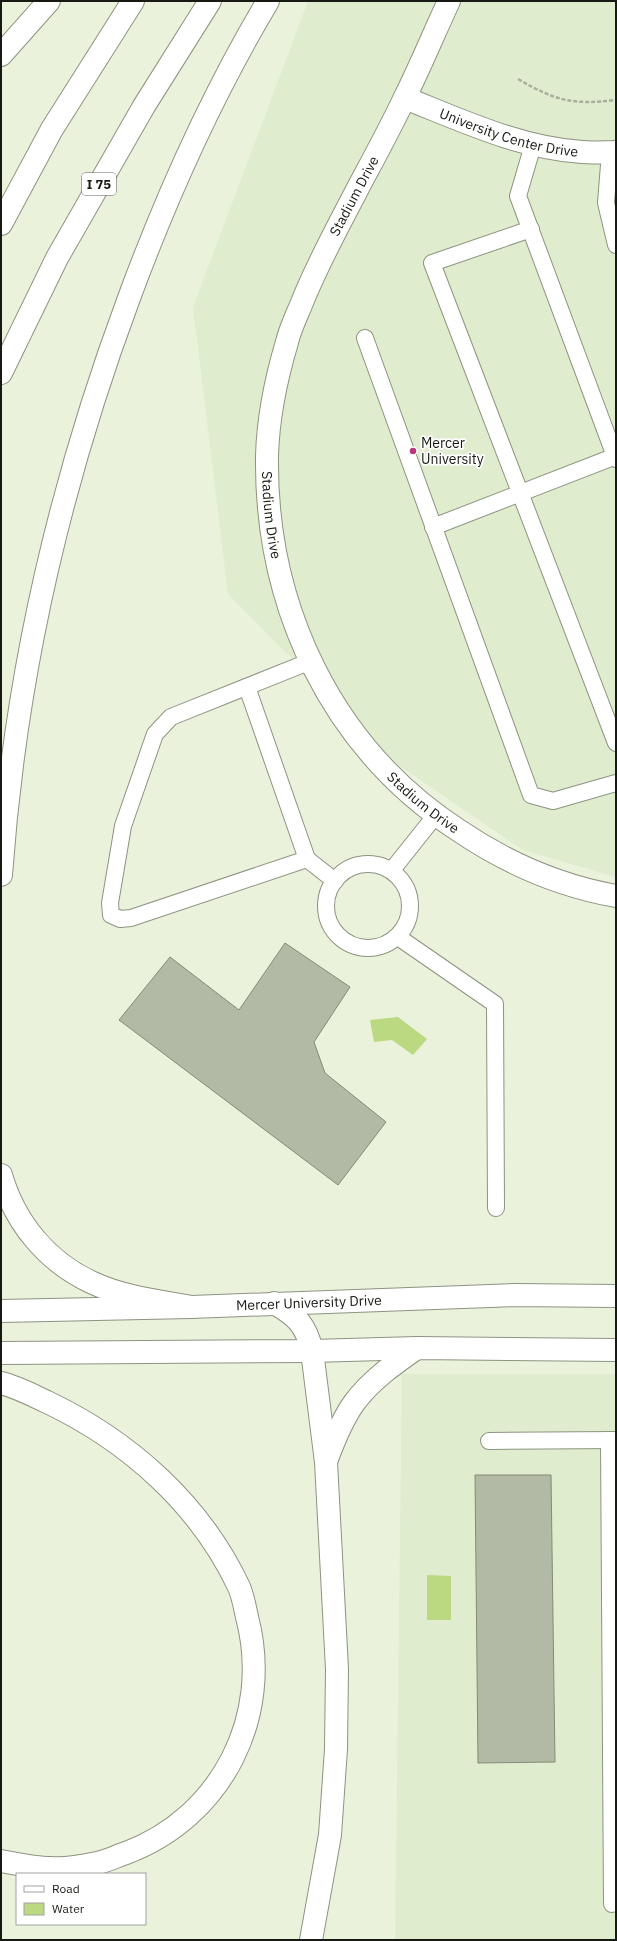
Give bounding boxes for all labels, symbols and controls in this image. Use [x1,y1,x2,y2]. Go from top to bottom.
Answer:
street label: University Center Drive [437,104,579,161]
street label: Stadium Drive [325,153,383,239]
road number: I 75 [82,173,116,195]
place label: Mercer University [421,434,484,468]
marker: Mercer University [408,446,418,456]
street label: Stadium Drive [258,471,285,561]
street label: Stadium Drive [383,768,463,838]
street label: Mercer University Drive [236,1291,382,1314]
legend [16,1873,146,1925]
text: Road [52,1881,80,1896]
text: Water [52,1901,85,1916]

